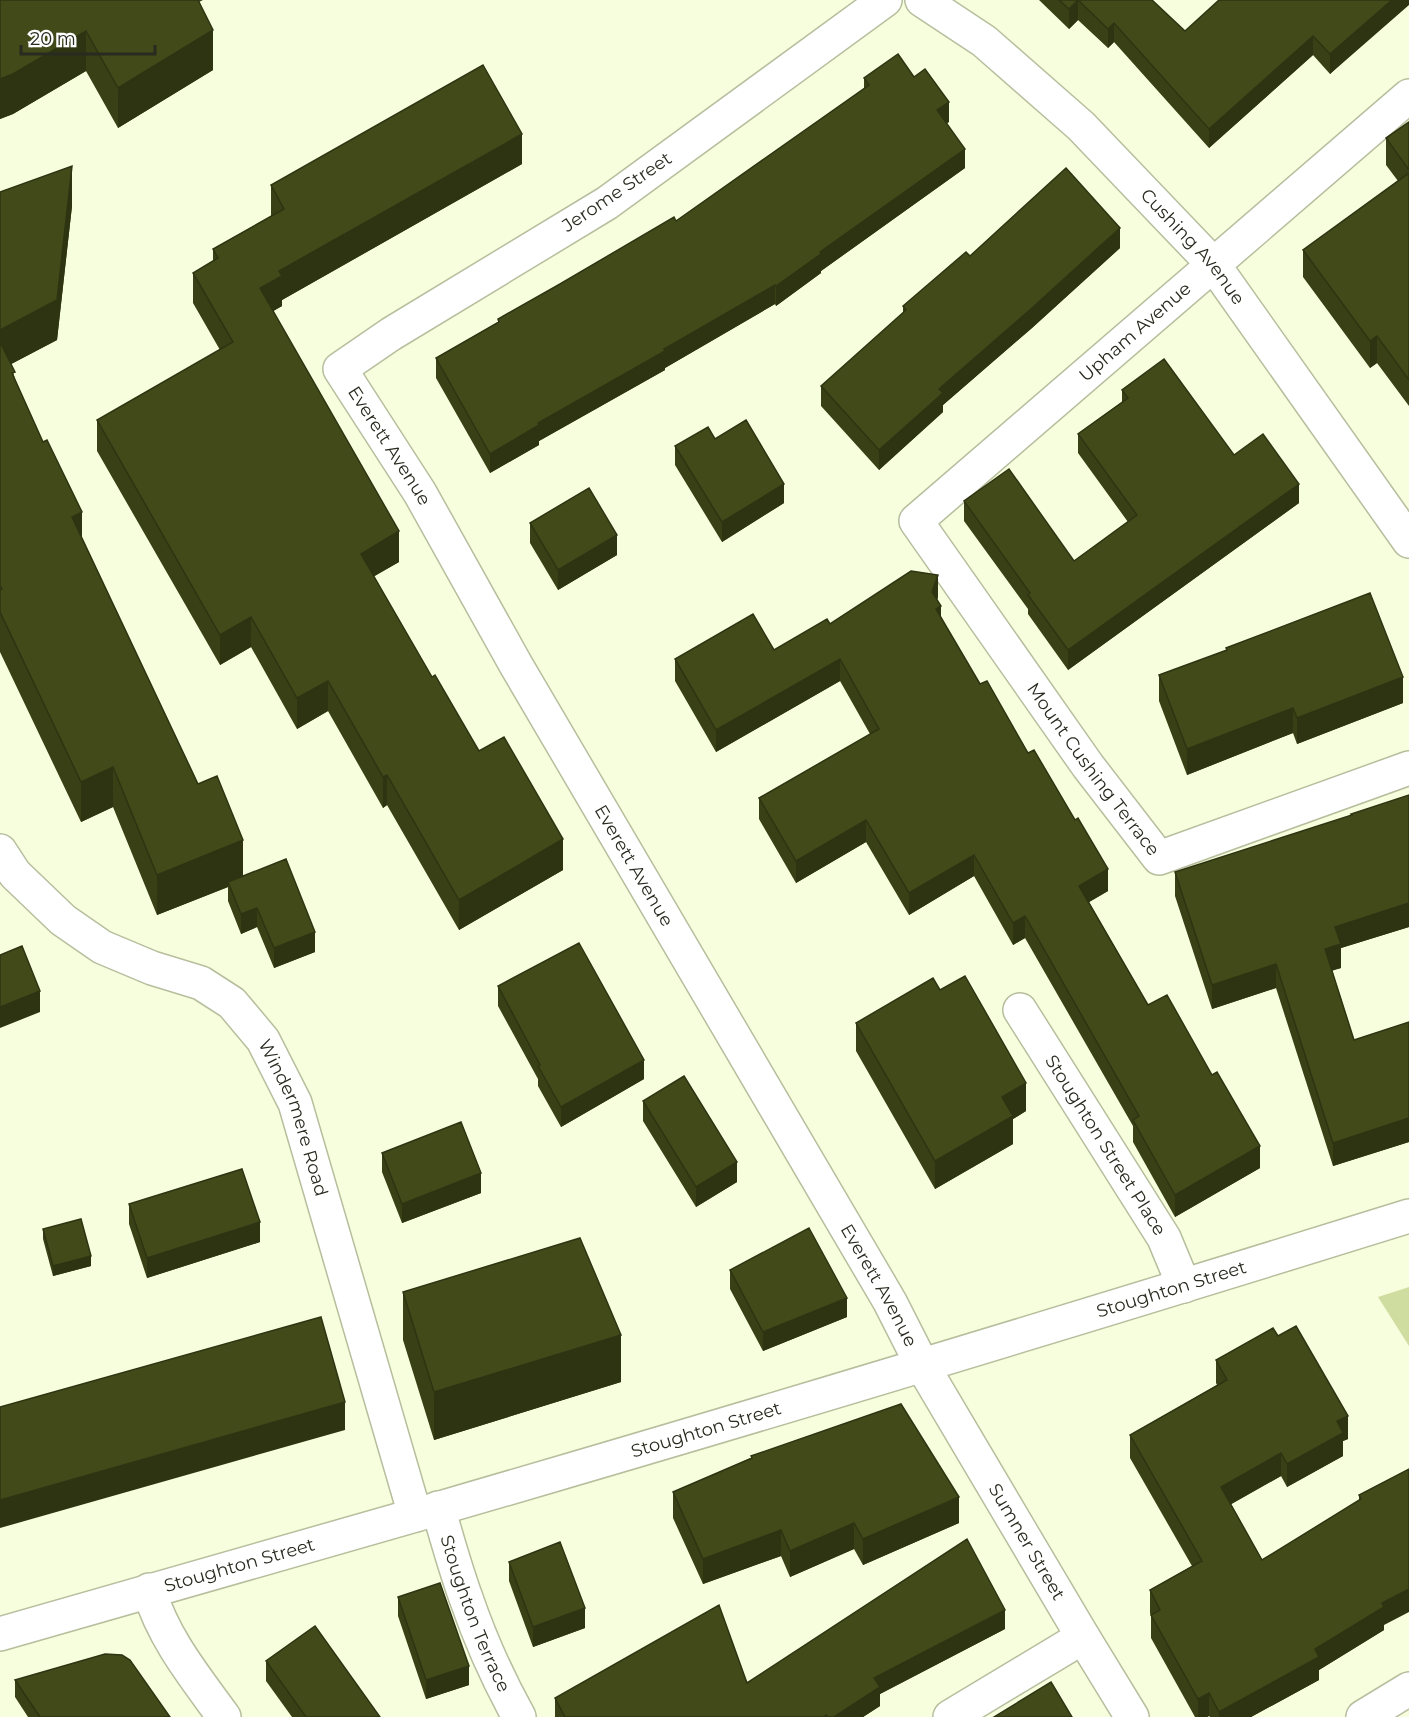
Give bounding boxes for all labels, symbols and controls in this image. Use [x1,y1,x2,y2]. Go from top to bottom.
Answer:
scale bar [21,18,154,56]
text: 20 m [30,28,76,50]
street label: Jerome Street [557,147,676,237]
street label: Cushing Avenue [1136,184,1249,309]
street label: Upham Avenue [1075,277,1196,387]
street label: Everett Avenue [343,382,436,509]
street label: Mount Cushing Terrace [1022,679,1164,860]
street label: Everett Avenue [590,801,678,931]
street label: Windermere Road [254,1036,333,1199]
street label: Stoughton Street Place [1040,1051,1171,1240]
street label: Everett Avenue [836,1220,922,1350]
street label: Stoughton Street [1094,1256,1249,1323]
street label: Stoughton Street [628,1397,784,1463]
street label: Sumner Street [984,1479,1070,1604]
street label: Stoughton Street [162,1533,317,1597]
street label: Stoughton Terrace [436,1533,515,1696]

